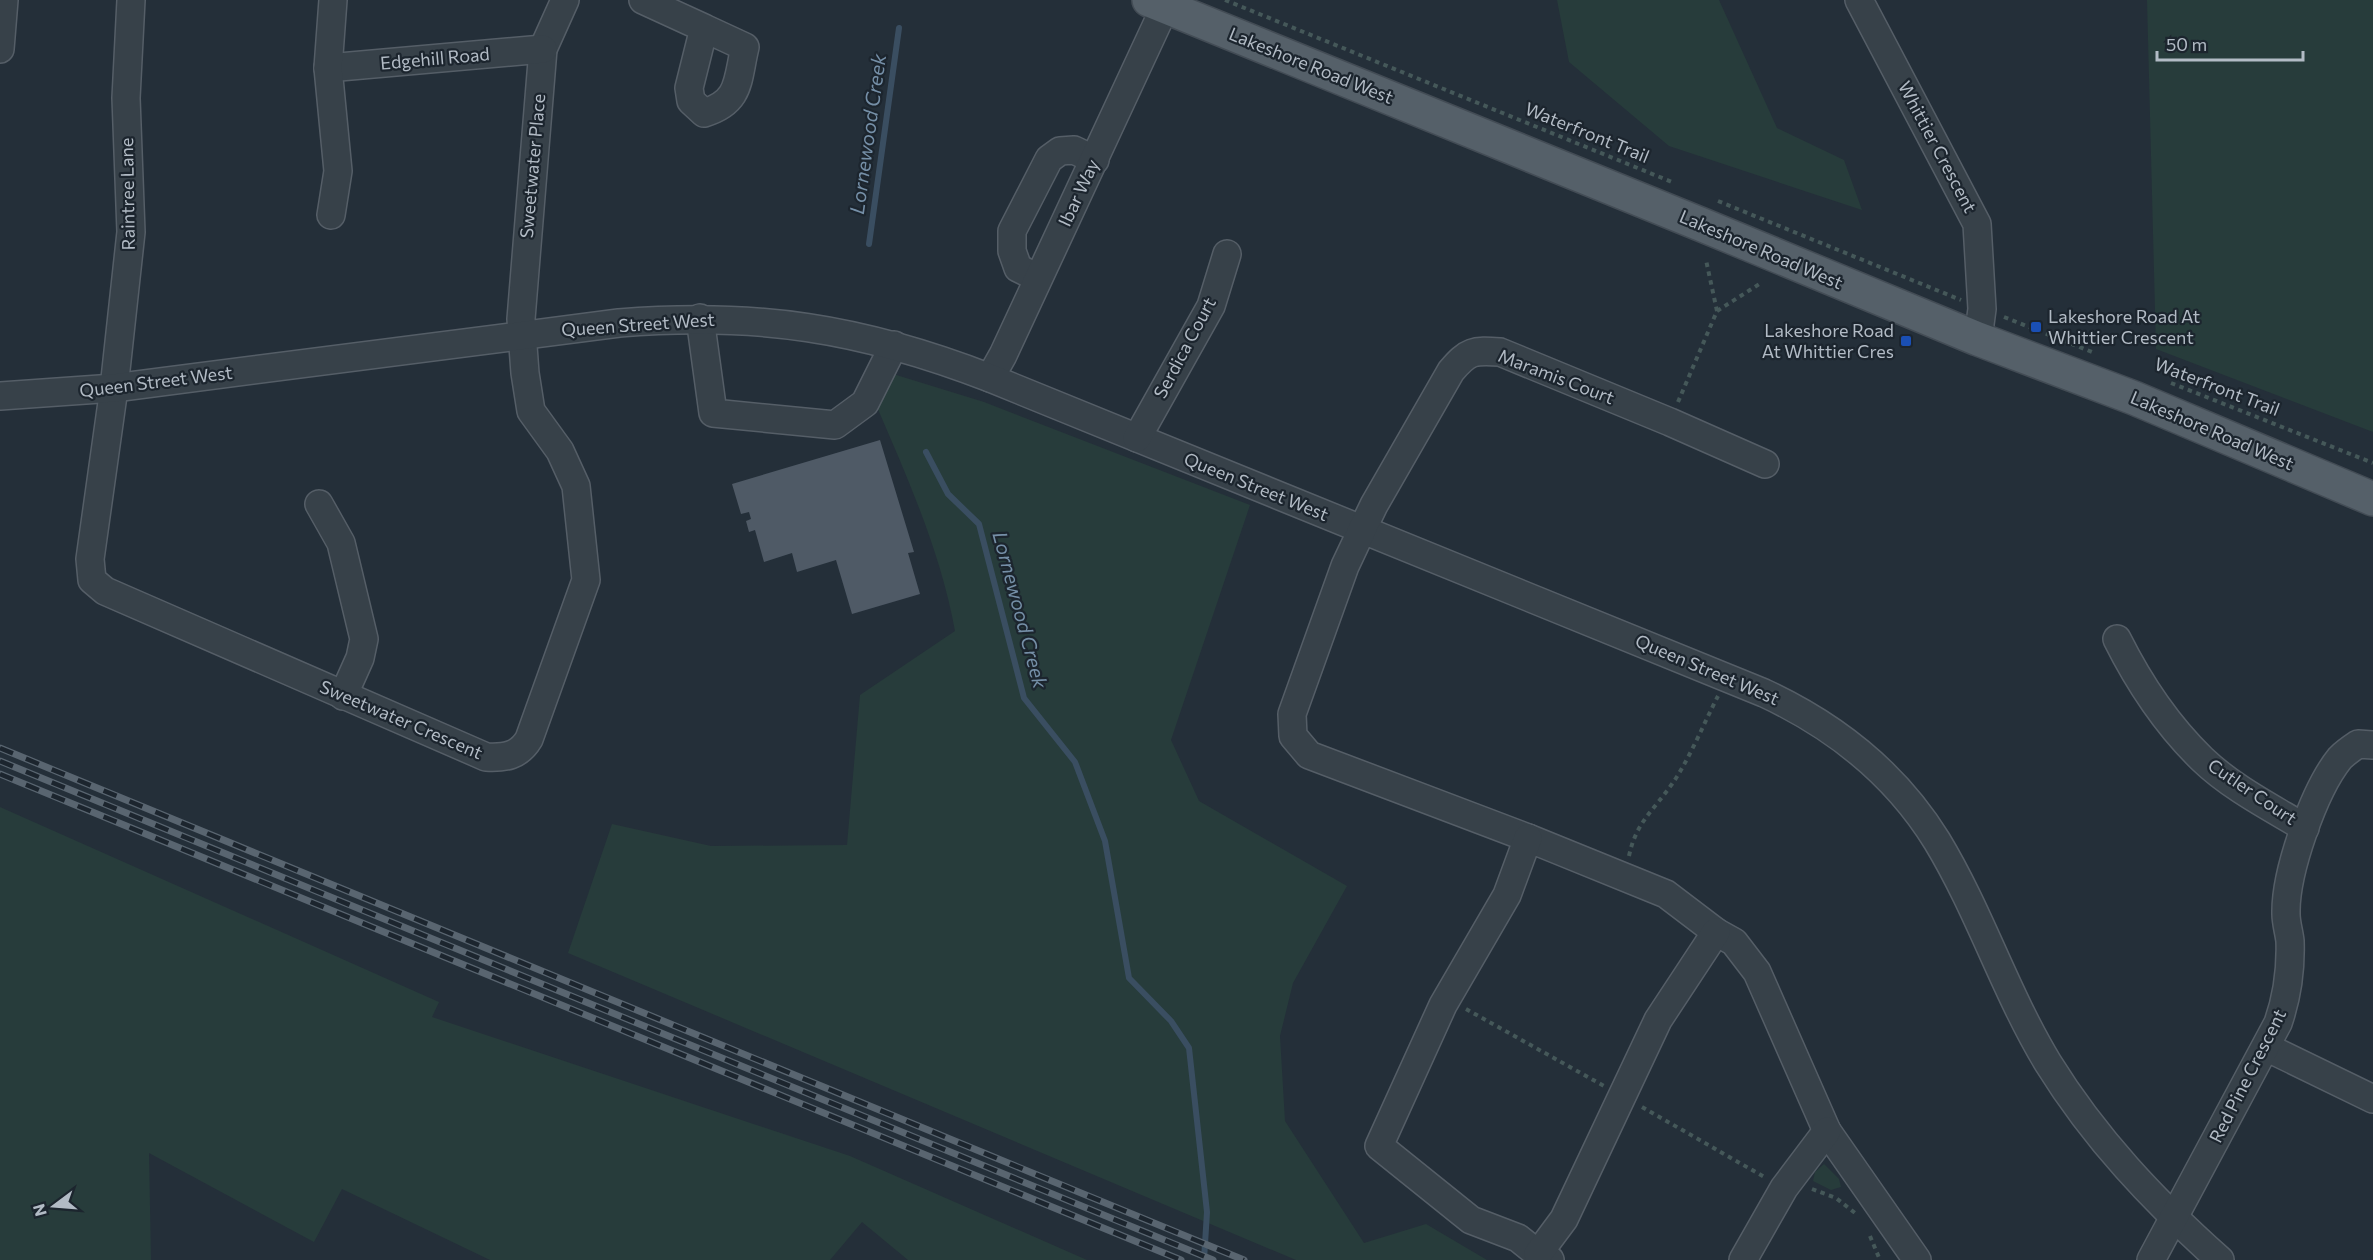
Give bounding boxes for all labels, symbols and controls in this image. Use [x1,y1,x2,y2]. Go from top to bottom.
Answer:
street label: Lakeshore Road West [1226,22,1397,108]
scale bar [2157,24,2302,62]
text: 50 m [2166,33,2207,55]
street label: Edgehill Road [379,42,491,74]
water label: Lornewood Creek [844,51,890,216]
street label: Whittier Crescent [1894,77,1982,216]
street label: Sweetwater Place [515,93,549,239]
street label: Waterfront Trail [1522,97,1653,167]
street label: Raintree Lane [115,138,139,250]
street label: Ibar Way [1053,155,1103,230]
street label: Lakeshore Road West [1676,205,1846,293]
street label: Serdica Court [1148,293,1220,402]
place label: Lakeshore Road At Whittier Crescent [2048,305,2200,348]
street label: Queen Street West [560,308,715,340]
place label: Lakeshore Road At Whittier Cres [1762,319,1894,362]
marker: Lakeshore Road At Whittier Crescent [2029,320,2043,334]
marker: Lakeshore Road At Whittier Cres [1899,334,1913,348]
street label: Maramis Court [1495,344,1618,408]
street label: Waterfront Trail [2152,352,2283,420]
street label: Queen Street West [78,361,234,401]
street label: Lakeshore Road West [2127,386,2297,474]
street label: Queen Street West [1181,447,1332,525]
water label: Lornewood Creek [988,529,1054,692]
street label: Queen Street West [1632,629,1783,709]
street label: Sweetwater Crescent [317,675,486,763]
street label: Cutler Court [2204,753,2301,829]
street label: Red Pine Crescent [2204,1005,2290,1146]
north arrow [24,1176,84,1236]
text: N [28,1202,50,1219]

